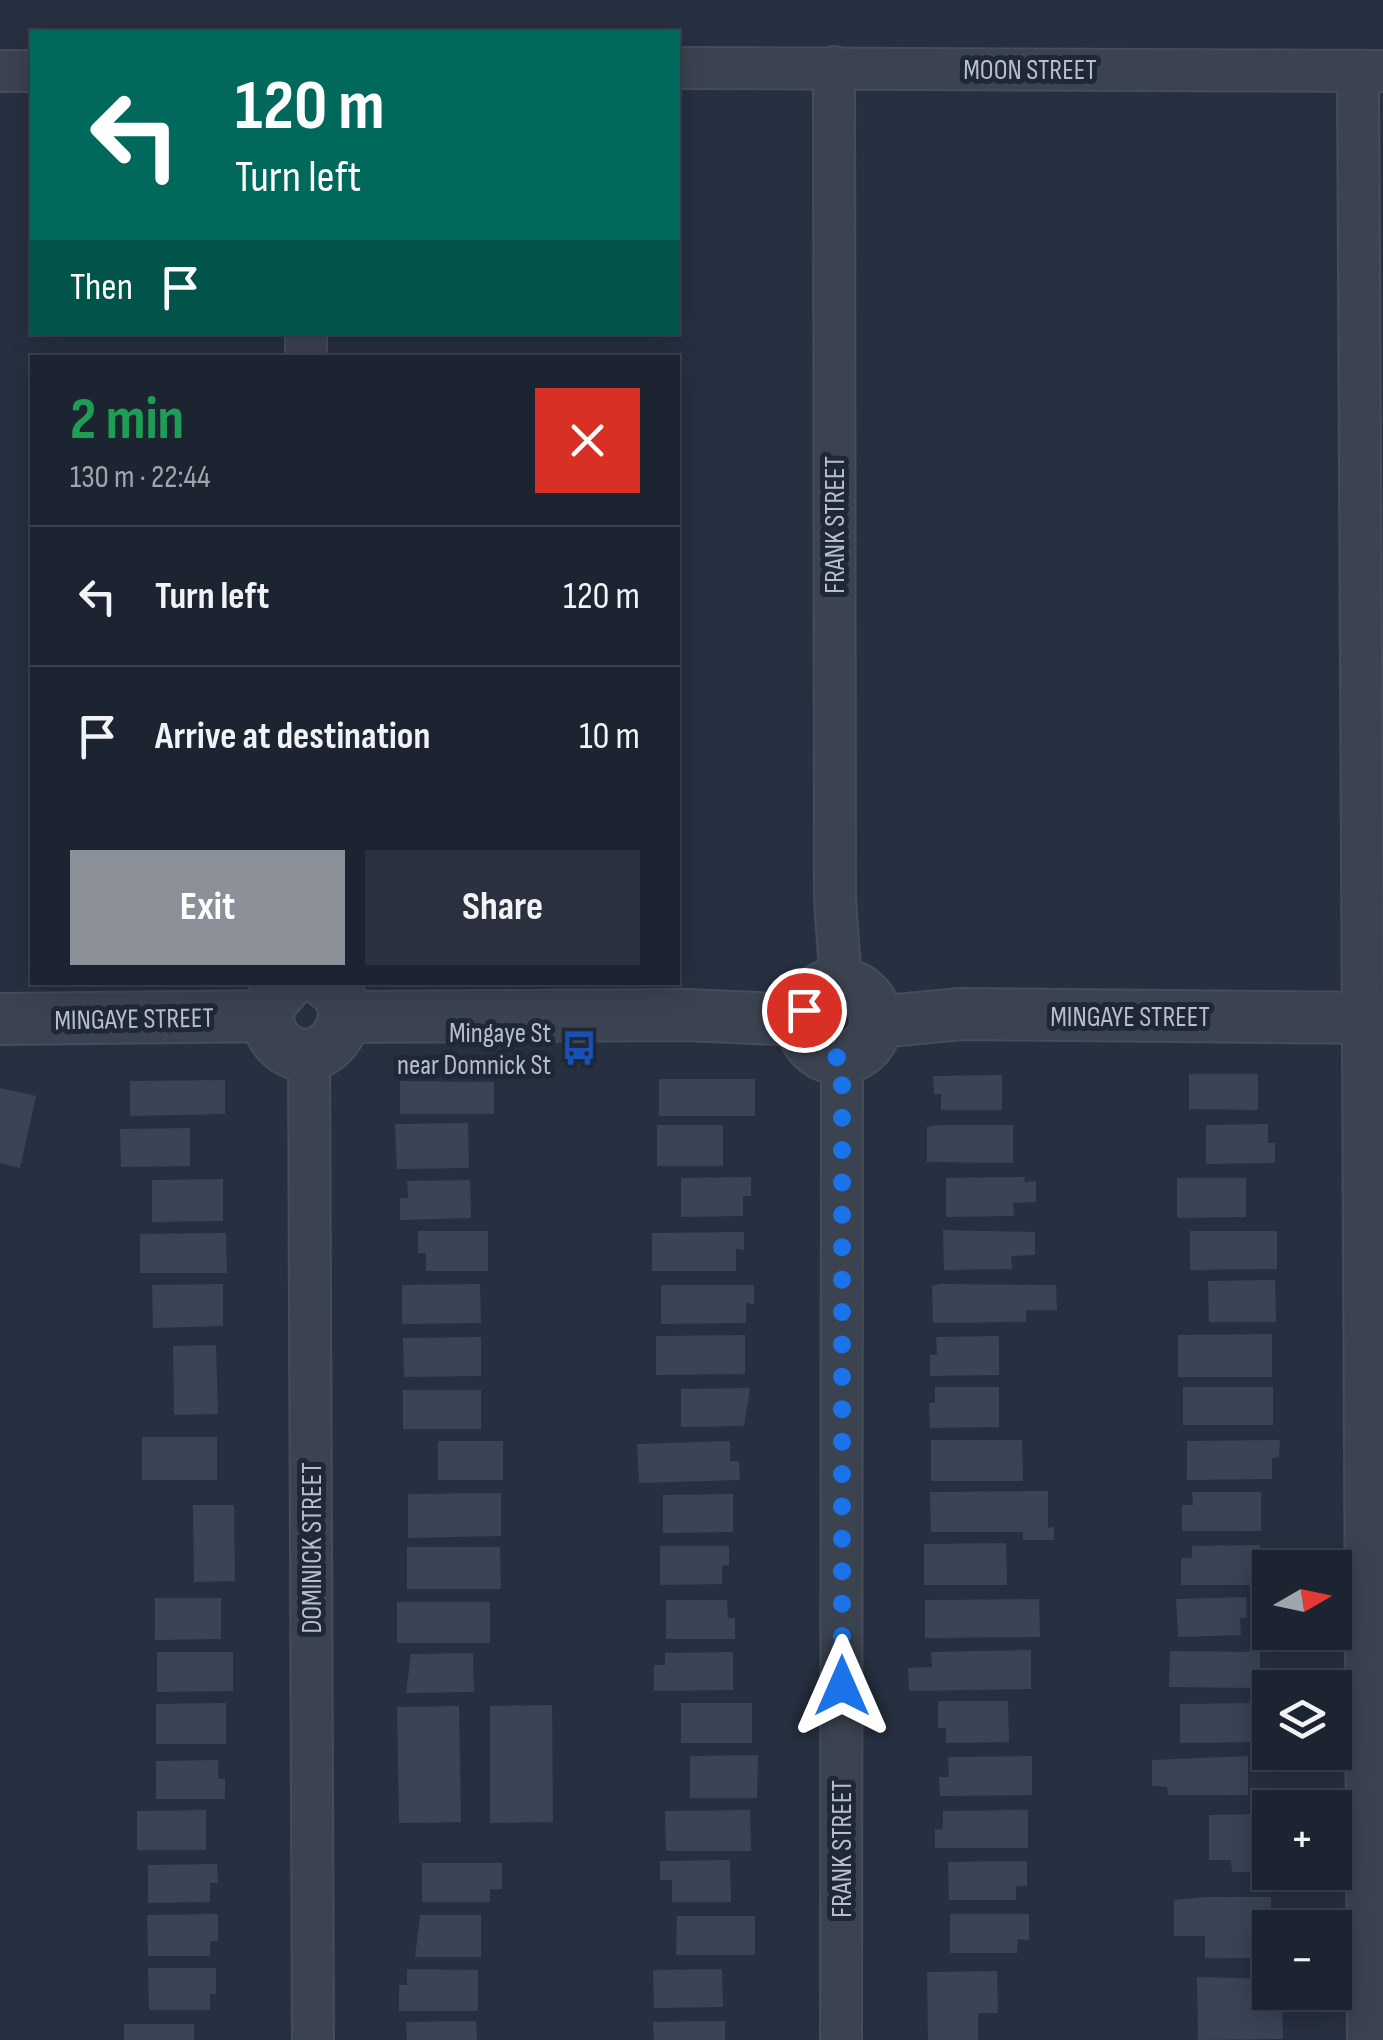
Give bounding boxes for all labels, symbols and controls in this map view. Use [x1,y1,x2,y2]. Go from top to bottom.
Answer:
street label: MOON STREET [963,54,1097,87]
text: 120 m [235,65,385,149]
icon: left [70,70,200,200]
text: Turn left [235,150,361,205]
icon: arrive [153,260,208,315]
text: Then [70,265,133,310]
text: 2 min [70,384,184,456]
button: close [535,388,640,493]
street label: FRANK STREET [819,456,852,594]
text: 130 m · 22:44 [70,458,210,497]
icon: left [70,569,125,624]
text: Turn left [155,574,269,619]
text: 120 m [563,574,640,619]
icon: arrive [70,709,125,764]
text: Arrive at destination [155,714,430,759]
text: 10 m [579,714,640,759]
button: Exit [70,850,345,965]
button: Share [365,850,640,965]
pin [762,968,847,1053]
icon: arrive [777,983,832,1038]
street label: MINGAYE STREET [1050,1001,1210,1034]
street label: MINGAYE STREET [54,1002,214,1037]
place label: Mingaye St near Domnick St [397,1017,551,1082]
bus stop icon: Mingaye St near Domnick St [560,1029,598,1067]
street label: DOMINICK STREET [296,1462,329,1634]
north arrow [1252,1550,1352,1650]
map controls [1252,1550,1352,2010]
position arrow [790,1634,894,1738]
button: layers [1252,1670,1352,1770]
street label: FRANK STREET [826,1780,859,1918]
button: + [1252,1790,1352,1890]
button: − [1252,1910,1352,2010]

